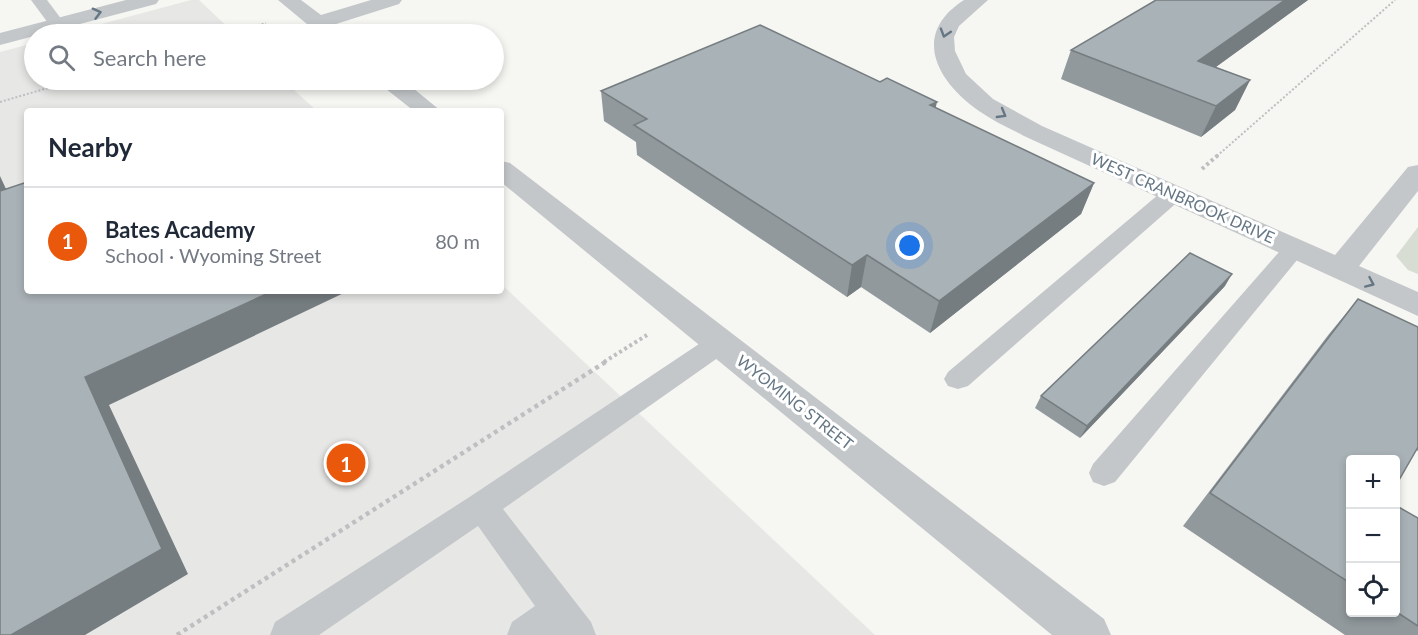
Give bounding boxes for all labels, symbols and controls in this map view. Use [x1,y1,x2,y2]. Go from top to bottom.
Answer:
one-way arrow [92,8,102,21]
search box [24,24,504,90]
one-way arrow [940,28,952,38]
icon: search [45,41,78,74]
text: Search here [93,44,206,71]
one-way arrow [996,107,1006,119]
text: Nearby [48,131,133,163]
street label: WEST CRANBROOK DRIVE [1089,148,1278,247]
text: Bates Academy [105,216,255,243]
text: 1 [62,229,73,253]
text: 80 m [435,229,480,253]
your location [895,231,924,260]
text: School · Wyoming Street [105,243,321,267]
one-way arrow [1364,276,1375,288]
street label: WYOMING STREET [733,350,858,453]
pin: 1 [326,440,366,486]
map controls [1346,455,1400,617]
button: + [1346,455,1400,509]
button: − [1346,509,1400,563]
button: locate [1346,563,1400,617]

